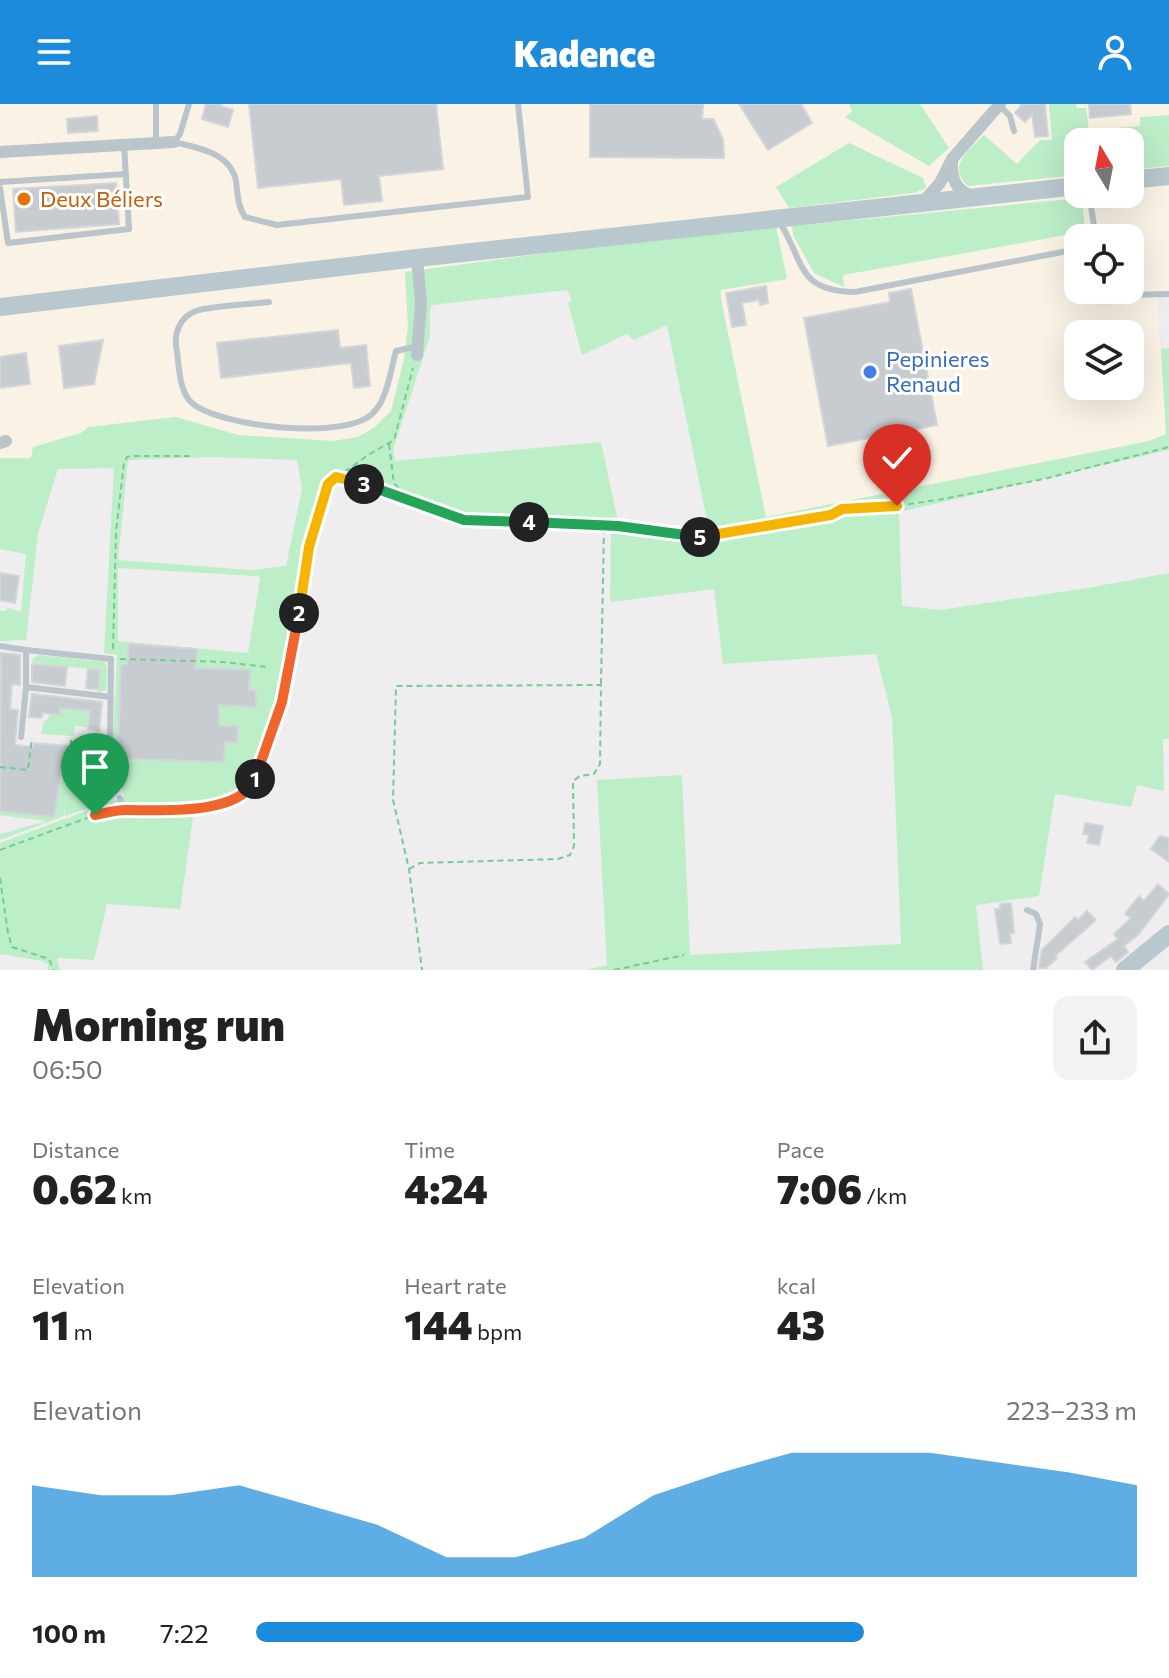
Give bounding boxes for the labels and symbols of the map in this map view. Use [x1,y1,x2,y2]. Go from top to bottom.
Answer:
north arrow [1064,128,1144,208]
place label: Deux Béliers [40,185,163,212]
marker: Deux Béliers [15,190,33,208]
place label: Pepinieres Renaud [886,345,990,397]
marker: Pepinieres Renaud [861,363,879,381]
pin [863,424,931,506]
pin: 3 [344,464,384,504]
pin: 4 [509,502,549,542]
pin: 5 [680,517,720,557]
pin: 2 [279,593,319,633]
pin [61,733,129,815]
pin: 1 [235,759,275,799]

